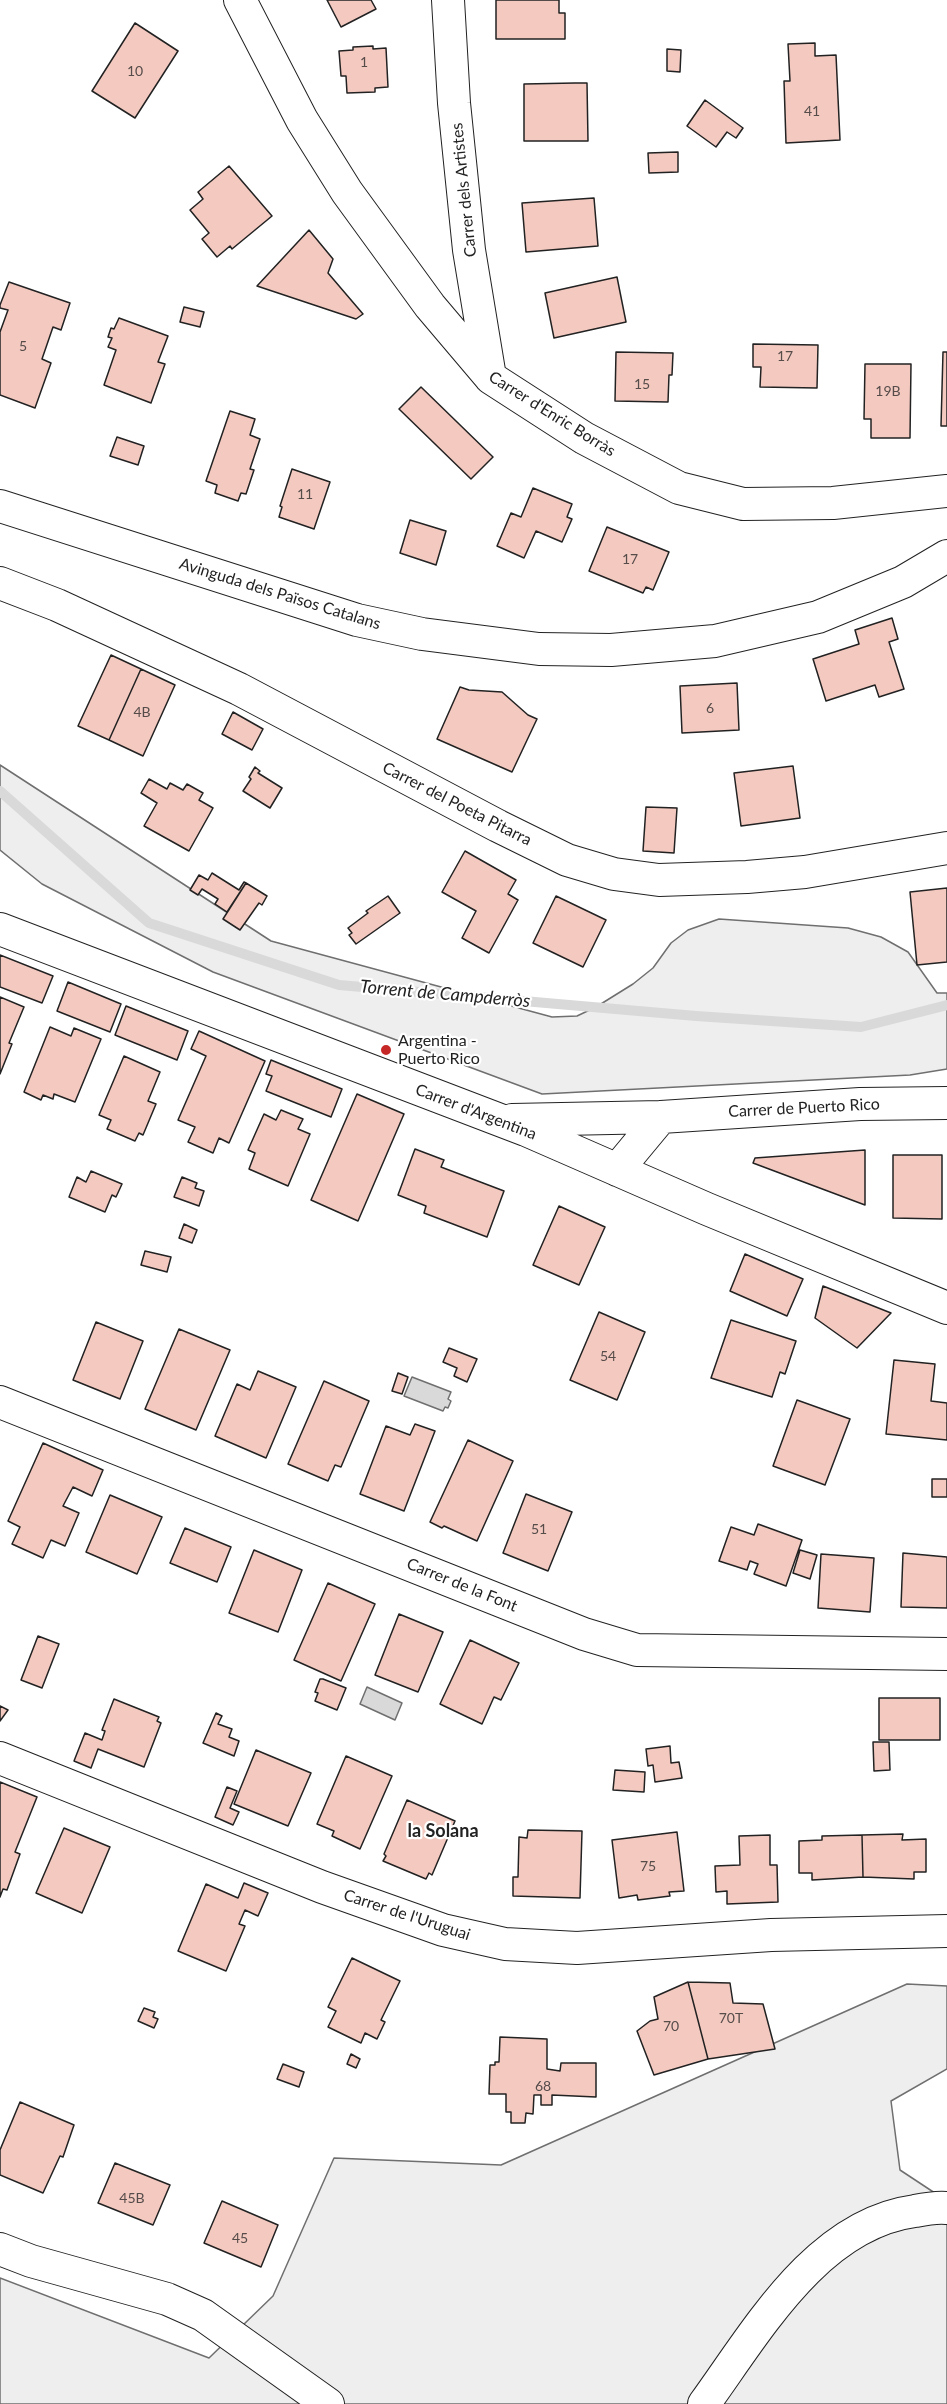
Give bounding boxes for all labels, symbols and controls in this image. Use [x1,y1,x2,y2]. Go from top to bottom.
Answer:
house number: 1 [360,54,368,70]
house number: 10 [127,63,143,79]
house number: 41 [804,103,820,119]
street label: Carrer dels Artistes [447,122,481,258]
house number: 5 [19,338,27,354]
house number: 17 [777,348,793,364]
street label: Carrer d'Enric Borràs [485,367,619,461]
house number: 15 [634,376,650,392]
house number: 19B [875,383,901,399]
house number: 11 [297,486,313,502]
house number: 17 [622,551,638,567]
street label: Avinguda dels Països Catalans [177,554,383,634]
house number: 6 [706,700,714,716]
house number: 4B [133,704,151,720]
street label: Carrer del Poeta Pitarra [379,758,535,850]
water label: Torrent de Campderròs [359,976,531,1012]
place label: Argentina - Puerto Rico [398,1031,480,1069]
marker: Argentina - Puerto Rico [379,1043,393,1057]
street label: Carrer d'Argentina [413,1080,539,1144]
street label: Carrer de Puerto Rico [728,1094,880,1122]
house number: 54 [600,1348,616,1364]
house number: 51 [531,1521,547,1537]
street label: Carrer de la Font [404,1554,520,1616]
district label: la Solana [407,1820,479,1842]
house number: 75 [640,1858,656,1874]
street label: Carrer de l'Uruguai [341,1885,473,1945]
house number: 70T [719,2010,743,2026]
house number: 70 [663,2018,679,2034]
house number: 68 [535,2078,551,2094]
house number: 45B [119,2190,145,2206]
house number: 45 [232,2230,248,2246]

